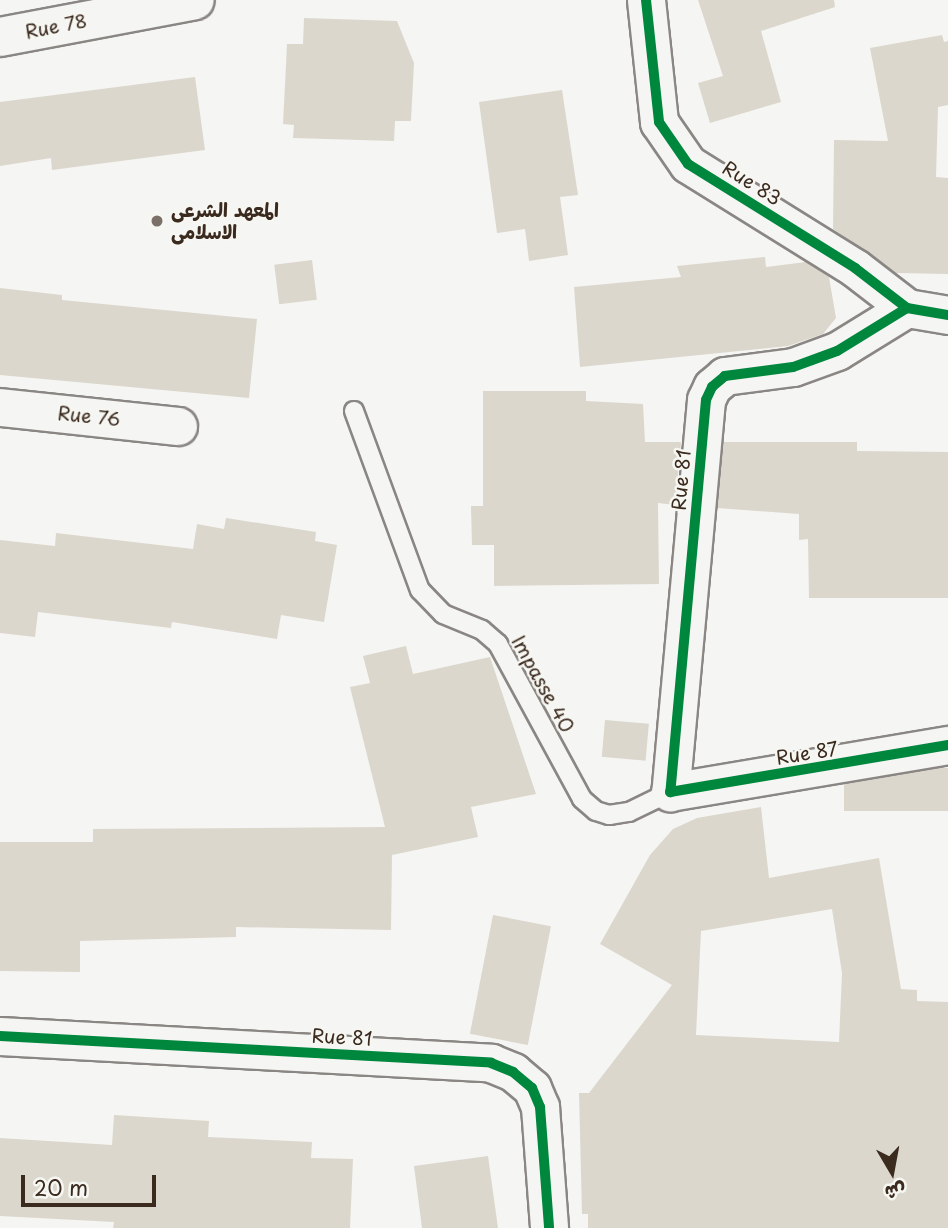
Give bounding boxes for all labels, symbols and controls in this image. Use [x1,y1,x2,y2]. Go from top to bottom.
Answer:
street label: Rue 78 [23,9,89,43]
street label: Rue 83 [718,156,786,210]
place label: المعهد الشرعى الاسلامى [171,199,279,243]
marker: المعهد الشرعى الاسلامى [149,213,165,229]
street label: Rue 76 [56,401,122,431]
street label: Rue 81 [667,448,695,512]
street label: Impasse 40 [507,632,579,736]
street label: Rue 87 [774,737,840,769]
street label: Rue 81 [311,1024,373,1050]
north arrow [857,1137,927,1207]
scale bar [24,1162,159,1206]
text: 20 m [34,1171,88,1203]
text: ش [883,1177,908,1208]

